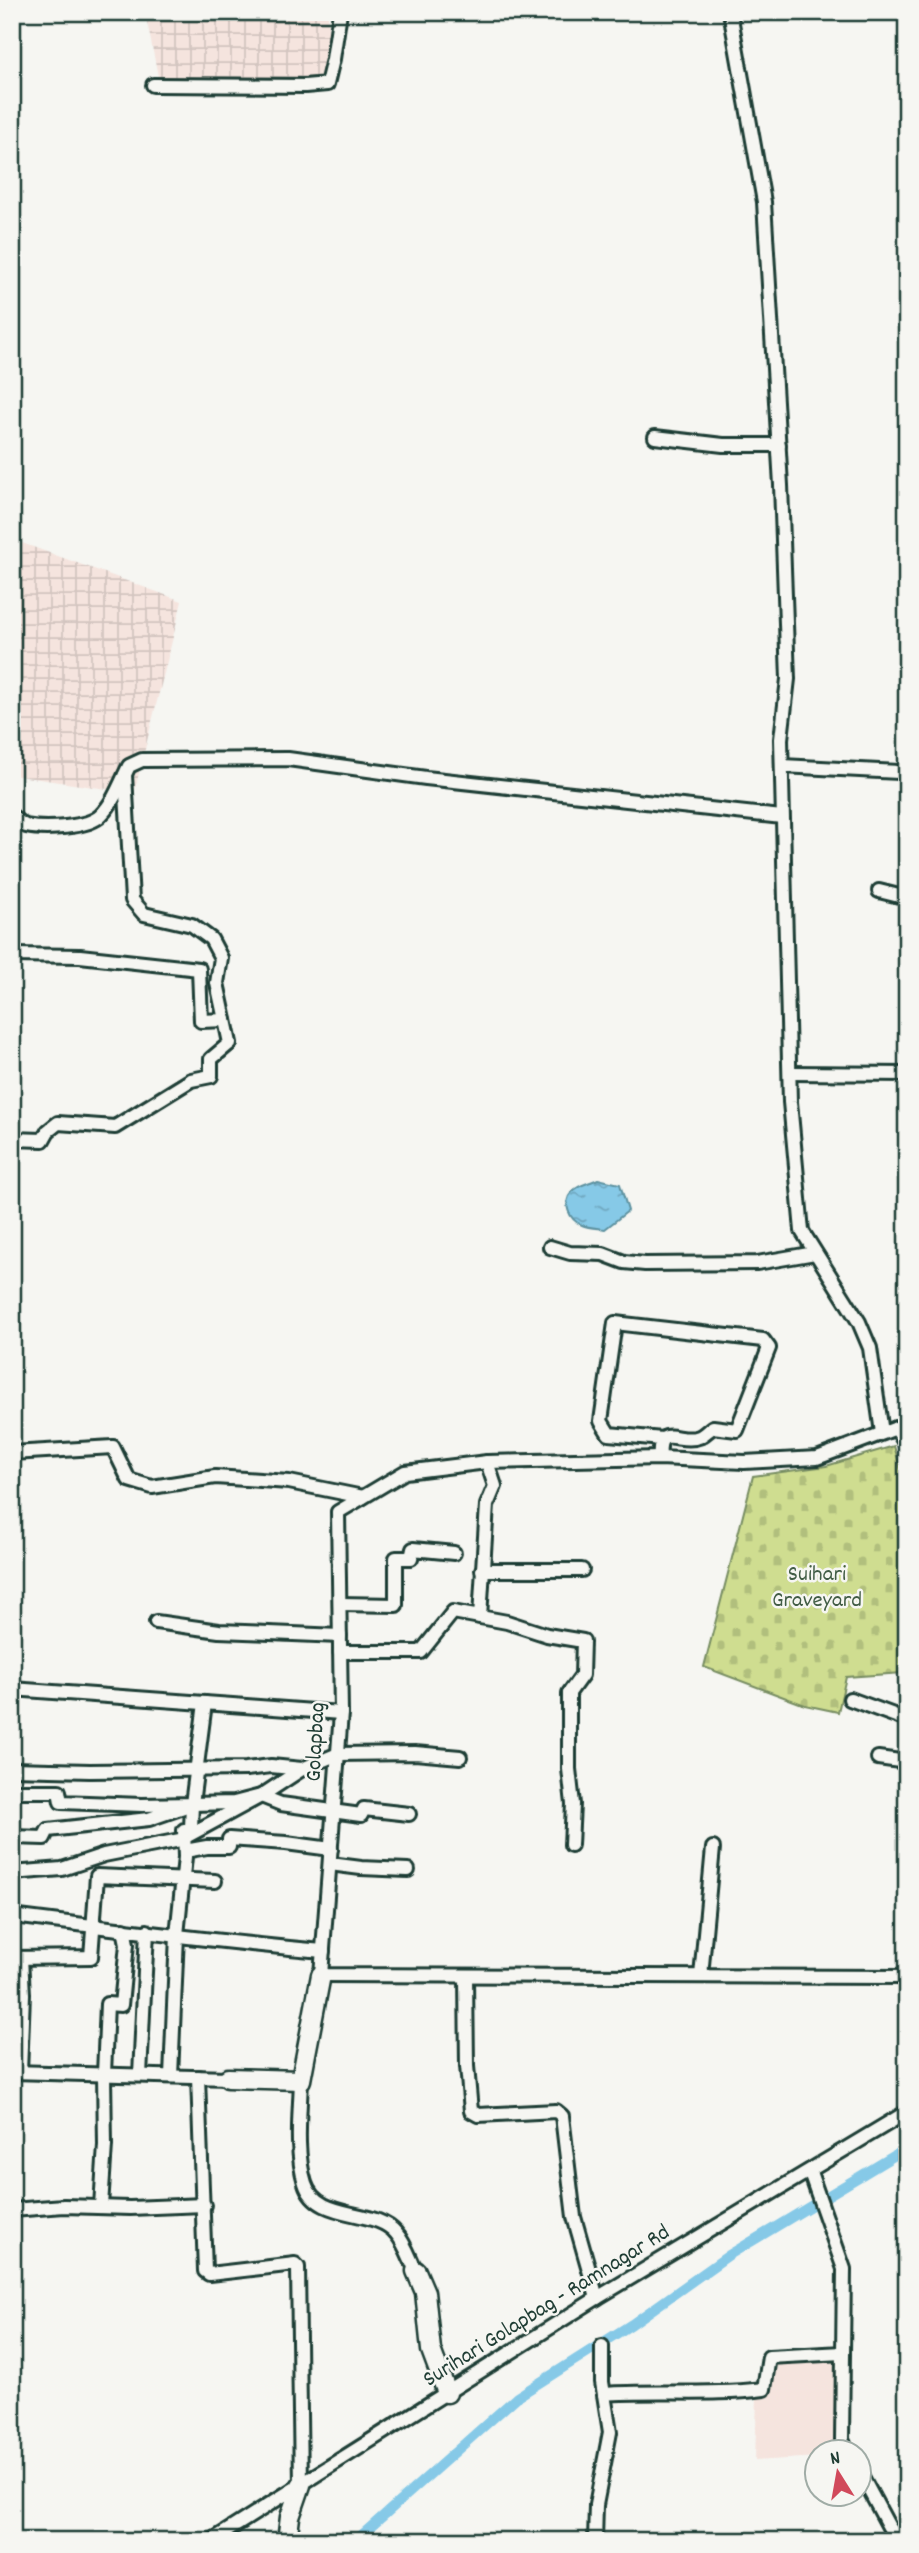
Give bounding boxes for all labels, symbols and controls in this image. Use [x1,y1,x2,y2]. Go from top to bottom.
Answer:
park label: Suihari Graveyard [772,1559,862,1618]
street label: Golapbag [298,1701,336,1783]
street label: Surihari Golapbag - Ramnagar Rd [417,2217,677,2397]
north arrow [804,2438,874,2508]
text: N [828,2446,843,2474]

